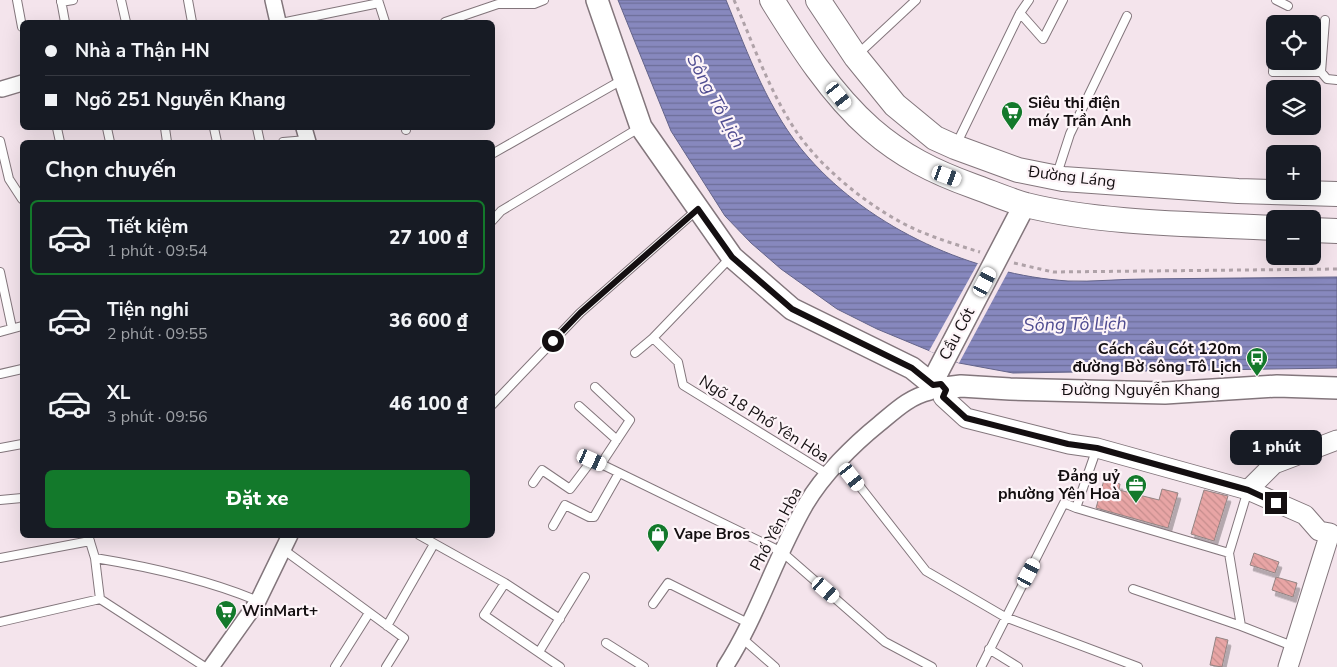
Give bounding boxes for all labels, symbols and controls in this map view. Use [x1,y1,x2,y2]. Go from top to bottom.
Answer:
map controls [1266,15,1321,265]
button: locate [1266,15,1321,70]
text: Nhà a Thận HN [75,38,210,64]
water label: Sông Tô Lịch [681,50,751,152]
car [823,80,854,112]
button: layers [1266,80,1321,135]
text: Ngõ 251 Nguyễn Khang [75,87,286,113]
place label: Siêu thị điện máy Trần Anh [1028,92,1131,132]
supermarket icon: Siêu thị điện máy Trần Anh [1000,100,1024,131]
button: + [1266,145,1321,200]
text: Chọn chuyến [45,155,176,185]
street label: Đường Láng [1026,161,1117,193]
car [930,164,963,188]
button: − [1266,210,1321,265]
text: Tiết kiệm [107,214,188,240]
icon: car [47,215,92,260]
text: 27 100 ₫ [389,225,468,251]
text: 1 phút · 09:54 [107,240,208,262]
car [971,265,998,299]
text: Tiện nghi [107,297,189,323]
icon: car [47,298,92,343]
street label: Cầu Cót [934,303,980,364]
text: 36 600 ₫ [389,308,468,334]
water label: Sông Tô Lịch [1023,311,1127,337]
text: 2 phút · 09:55 [107,323,208,345]
route start [542,330,564,352]
place label: Cách cầu Cót 120m đường Bờ sông Tô Lịch [1072,338,1241,378]
bus stop icon: Cách cầu Cót 120m đường Bờ sông Tô Lịch [1245,346,1269,377]
street label: Ngõ 18 Phố Yên Hòa [695,370,833,468]
street label: Đường Nguyễn Khang [1061,379,1220,401]
text: XL [107,380,130,406]
icon: car [47,381,92,426]
text: 46 100 ₫ [389,391,468,417]
text: 3 phút · 09:56 [107,406,208,428]
callout: 1 phút [1230,430,1322,466]
text: 1 phút [1251,436,1301,458]
car [575,447,608,473]
car [836,461,867,493]
place label: Đảng uỷ phường Yên Hoà [998,465,1121,505]
button: Đặt xe [45,470,470,528]
office icon: Đảng uỷ phường Yên Hoà [1124,473,1148,504]
street label: Phố Yên Hòa [745,483,807,575]
route end [1265,492,1287,514]
shop icon: Vape Bros [646,522,670,553]
place label: Vape Bros [673,523,750,545]
car [1015,556,1042,590]
car [809,574,842,606]
supermarket icon: WinMart+ [214,599,238,630]
place label: WinMart+ [242,600,318,622]

